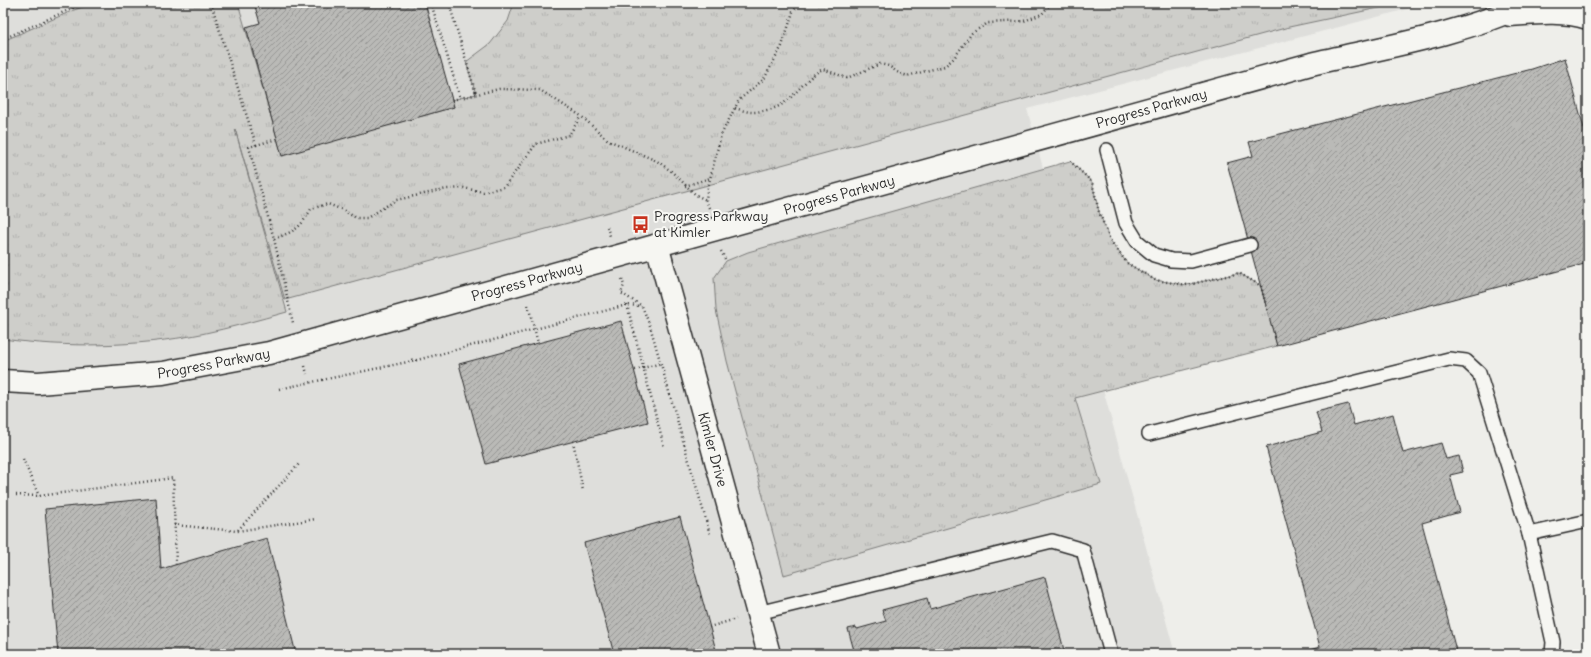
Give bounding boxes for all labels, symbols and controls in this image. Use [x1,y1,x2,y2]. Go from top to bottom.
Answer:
street label: Progress Parkway [1094,84,1209,132]
street label: Progress Parkway [782,171,897,219]
place label: Progress Parkway at Kimler [654,207,768,241]
bus stop icon: Progress Parkway at Kimler [631,214,651,234]
street label: Progress Parkway [469,257,585,305]
street label: Progress Parkway [157,344,272,382]
street label: Kimler Drive [694,410,732,489]

